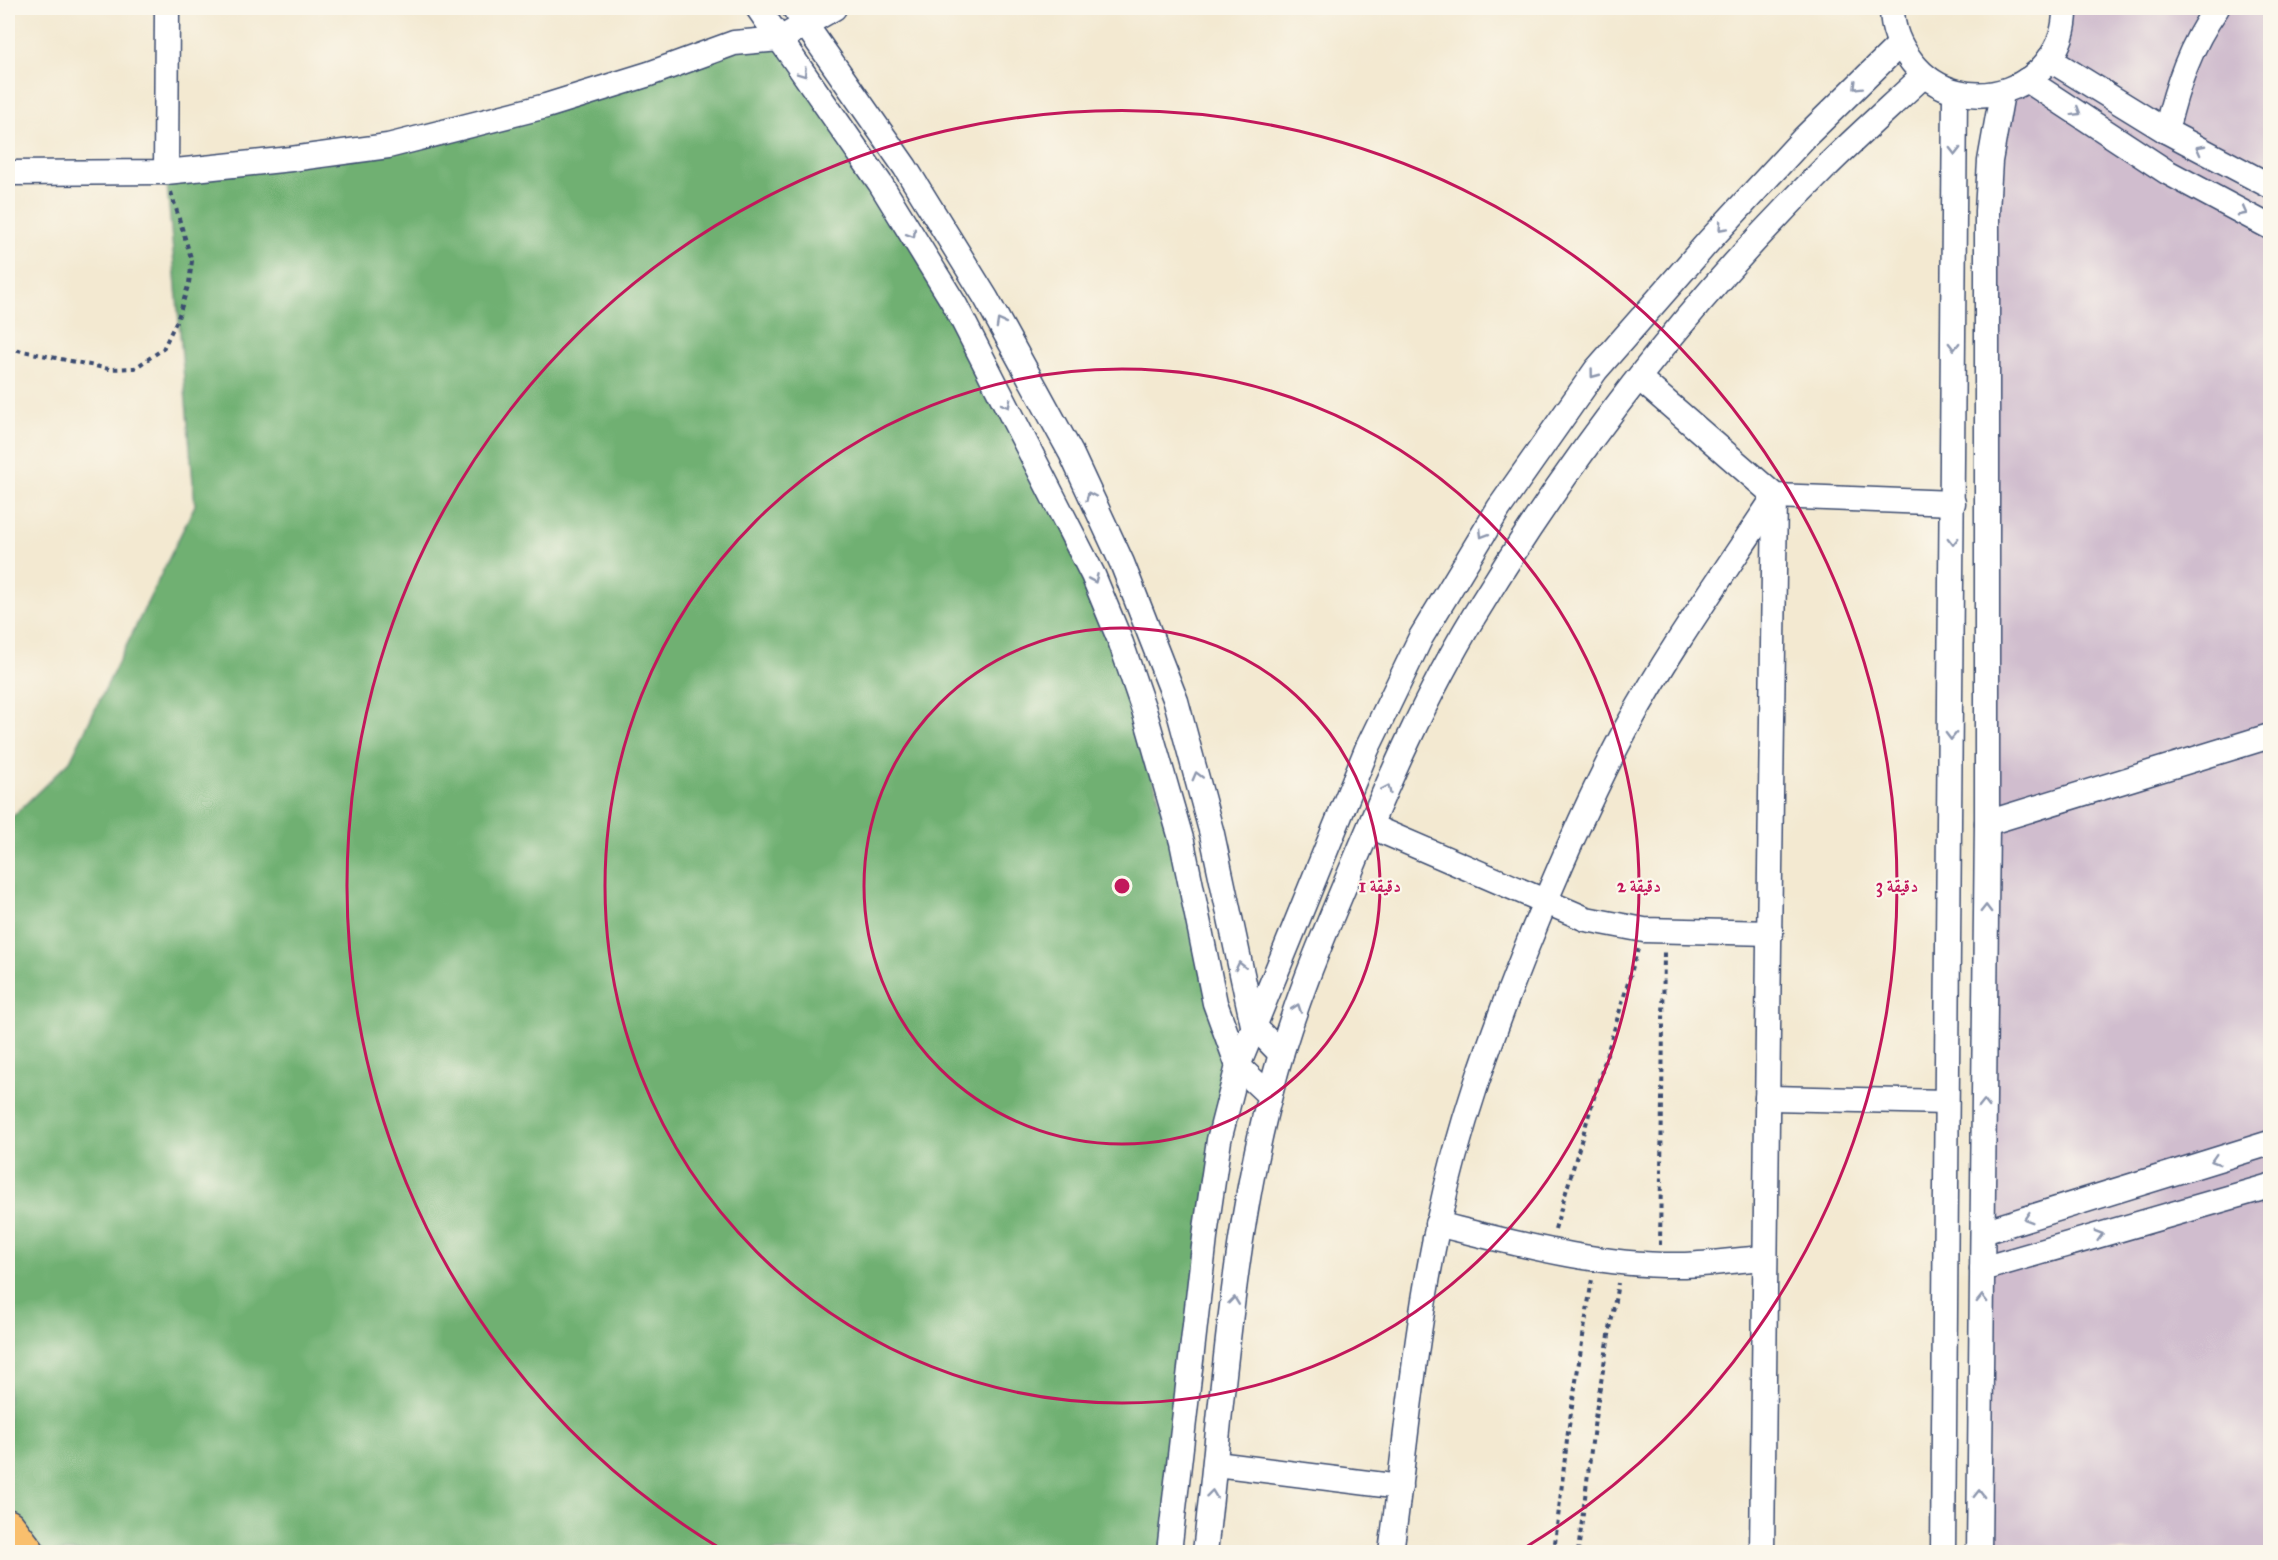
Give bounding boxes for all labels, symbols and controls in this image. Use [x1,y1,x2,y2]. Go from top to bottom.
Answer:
one-way arrow [796,66,807,77]
one-way arrow [1854,79,1864,90]
one-way arrow [2071,104,2081,116]
one-way arrow [2196,145,2207,156]
one-way arrow [1949,147,1961,156]
one-way arrow [2237,205,2248,216]
one-way arrow [1718,220,1729,230]
one-way arrow [905,228,916,239]
one-way arrow [996,319,1007,330]
one-way arrow [1948,342,1960,351]
one-way arrow [1590,367,1601,378]
one-way arrow [1000,398,1011,409]
one-way arrow [1086,491,1098,502]
one-way arrow [1479,528,1491,538]
one-way arrow [1947,537,1959,546]
one-way arrow [1087,573,1099,584]
one-way arrow [1945,732,1957,741]
one-way arrow [1191,771,1204,781]
one-way arrow [1379,784,1391,795]
text: 1 دقيقة [1359,875,1401,897]
text: 2 دقيقة [1617,875,1661,897]
text: 3 دقيقة [1876,875,1918,898]
centre of rings [1112,876,1132,896]
one-way arrow [1980,905,1993,914]
one-way arrow [1234,961,1247,971]
one-way arrow [1289,1003,1302,1014]
one-way arrow [1978,1100,1990,1109]
one-way arrow [2210,1153,2221,1165]
one-way arrow [2023,1211,2034,1223]
one-way arrow [2093,1230,2104,1242]
one-way arrow [1976,1295,1988,1304]
one-way arrow [1228,1296,1240,1305]
one-way arrow [1205,1490,1218,1499]
one-way arrow [1973,1490,1986,1499]

